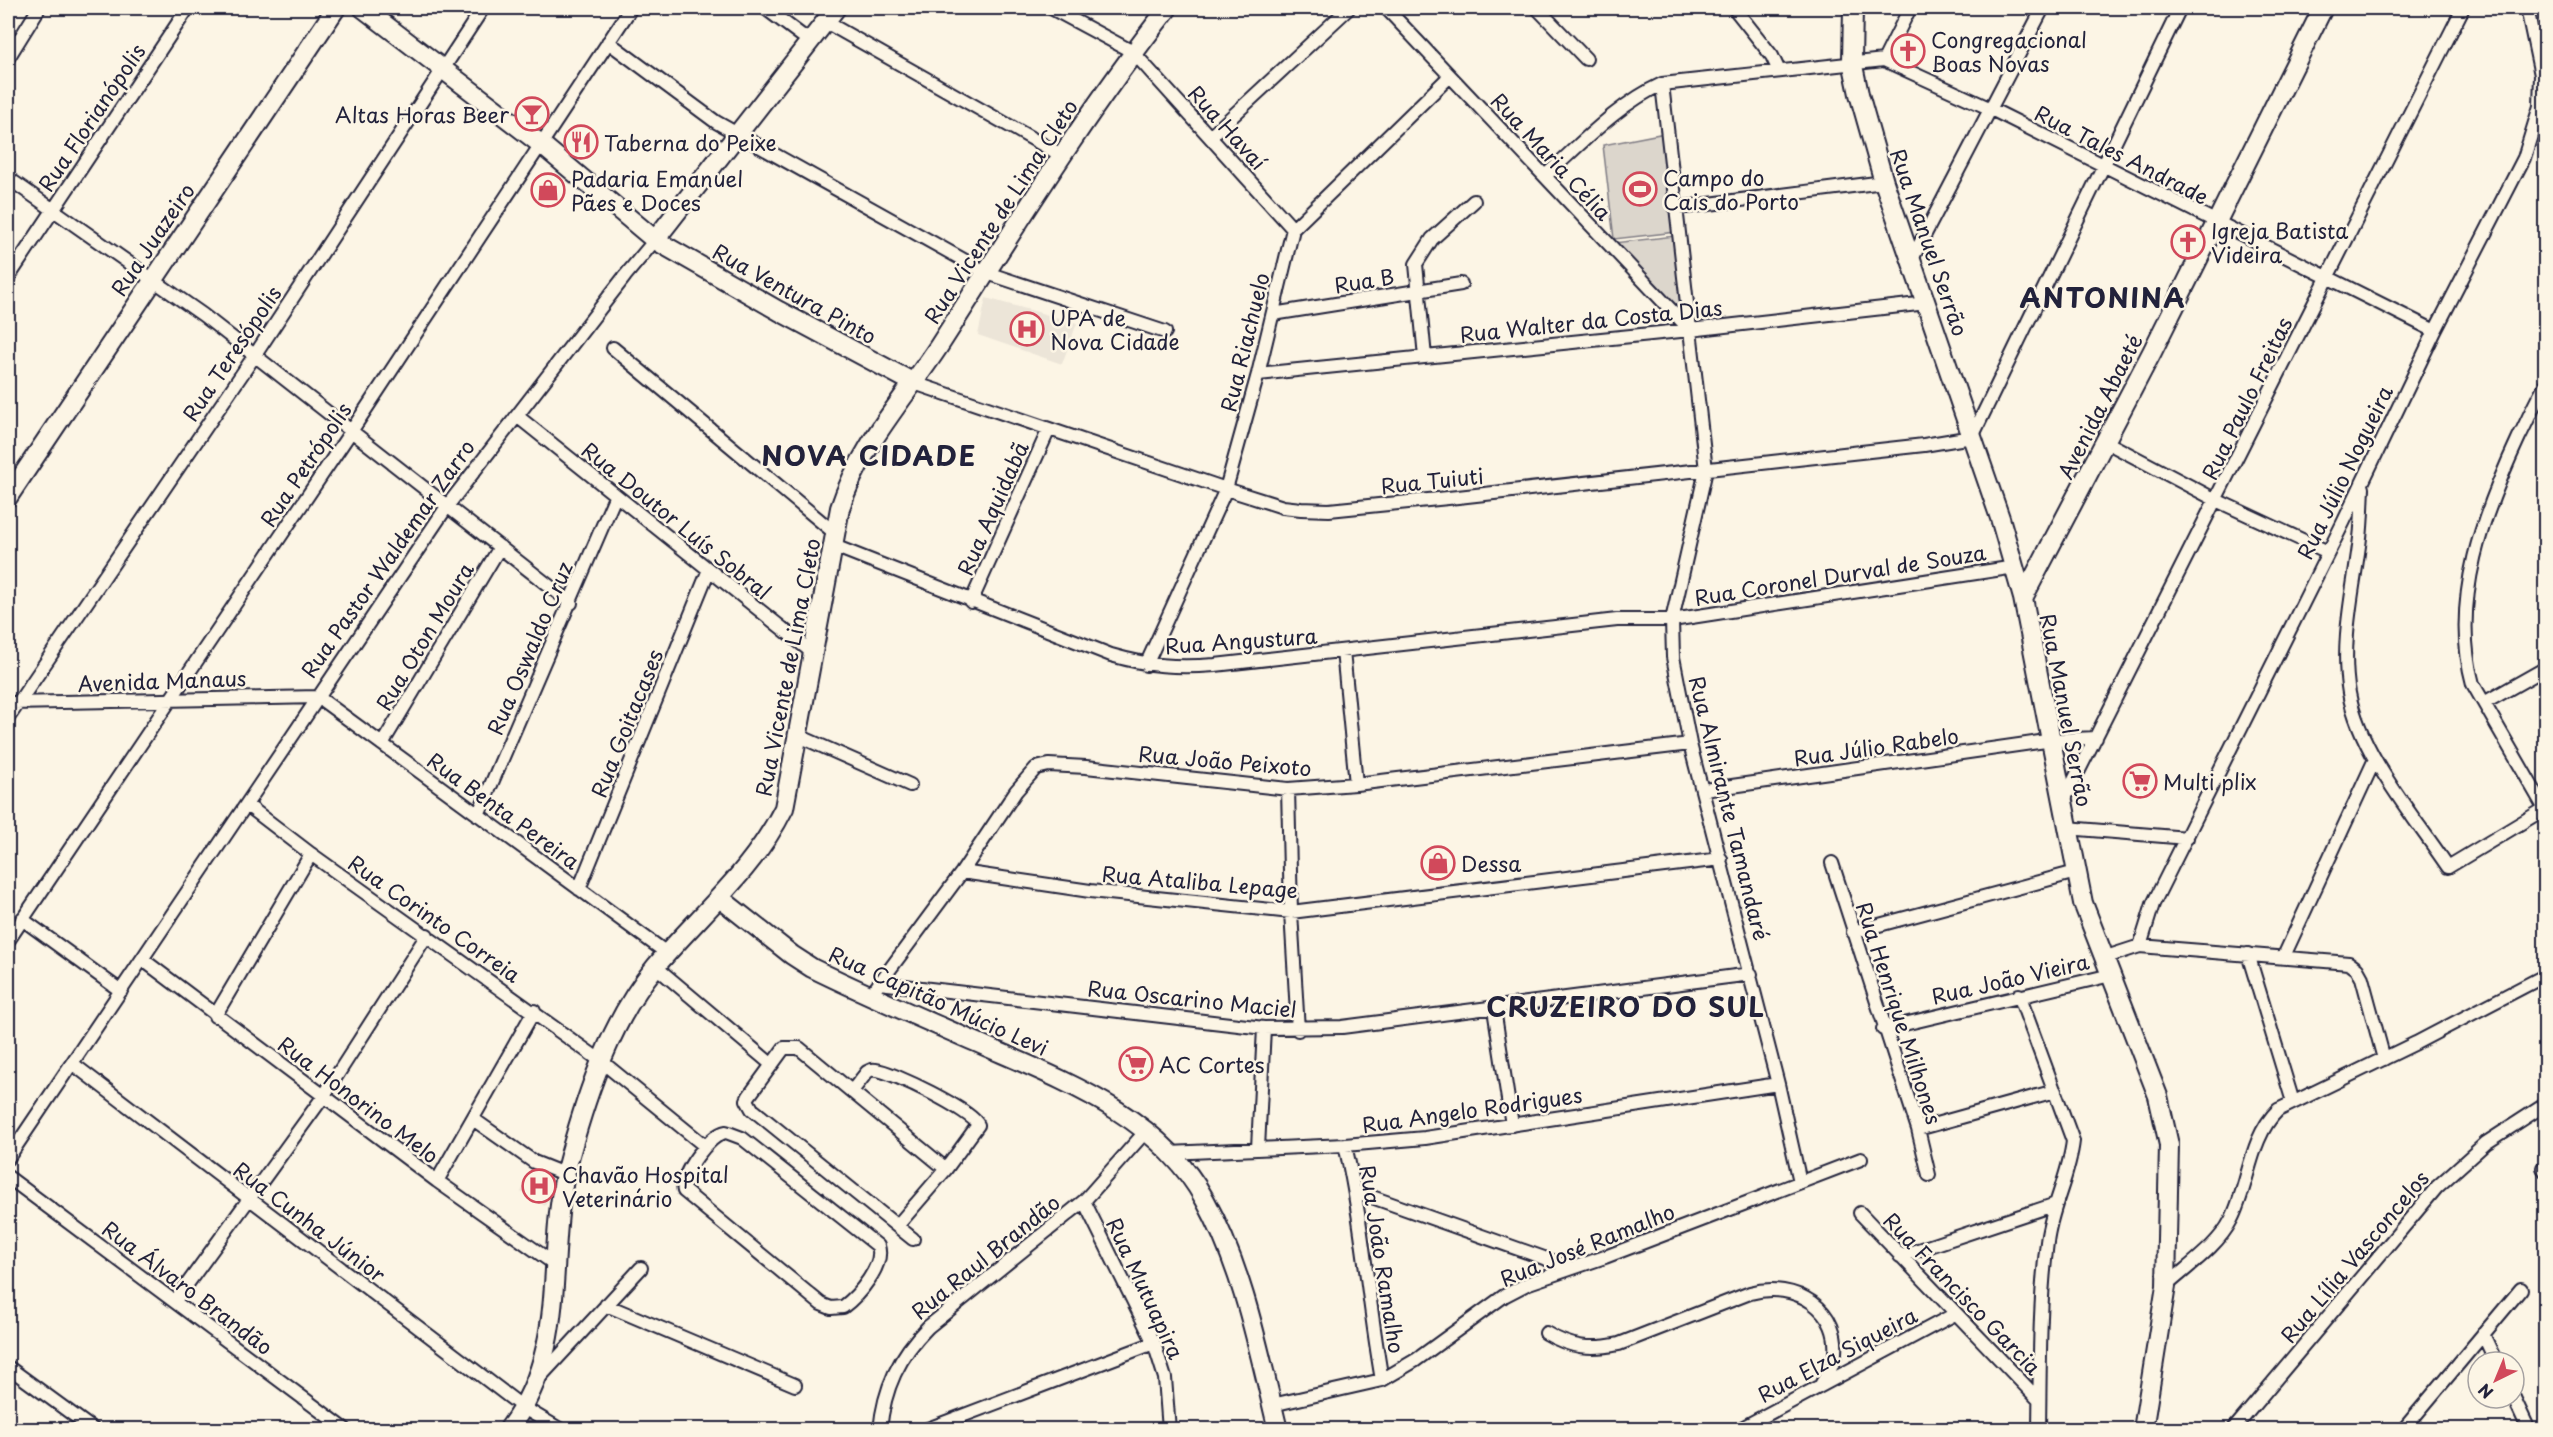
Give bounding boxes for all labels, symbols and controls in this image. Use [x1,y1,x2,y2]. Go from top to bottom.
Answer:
place label: Congregacional Boas Novas [1931,23,2087,79]
church icon: Congregacional Boas Novas [1890,33,1926,69]
street label: Rua Florianópolis [30,37,152,197]
street label: Rua Havaí [1181,78,1275,176]
street label: Rua Maria Célia [1484,85,1620,227]
street label: Rua Vicente de Lima Cleto [915,92,1085,330]
bar icon: Altas Horas Beer [514,96,550,132]
street label: Rua Tales Andrade [2029,96,2215,212]
place label: Altas Horas Beer [335,98,509,130]
restaurant icon: Taberna do Peixe [563,124,599,160]
place label: Taberna do Peixe [604,126,777,158]
street label: Rua Manuel Serrão [1883,144,1977,340]
place label: Campo do Cais do Porto [1663,161,1799,217]
place label: Padaria Emanuel Pães e Doces [571,162,743,218]
sports icon: Campo do Cais do Porto [1622,171,1658,207]
shop icon: Padaria Emanuel Pães e Doces [530,172,566,208]
street label: Rua Juazeiro [102,176,202,302]
place label: Igreja Batista Videira [2211,214,2348,270]
church icon: Igreja Batista Videira [2170,224,2206,260]
street label: Rua Ventura Pinto [707,235,883,351]
street label: Rua B [1332,259,1396,301]
street label: Rua Riachuelo [1211,269,1277,415]
district label: ANTONINA [2020,276,2186,317]
street label: Rua Teresópolis [174,279,288,427]
street label: Rua Walter da Costa Dias [1458,290,1724,350]
place label: UPA de Nova Cidade [1050,301,1180,357]
hospital icon: UPA de Nova Cidade [1009,311,1045,347]
street label: Rua Paulo Freitas [2193,311,2299,485]
street label: Avenida Abaeté [2049,328,2149,484]
street label: Rua Júlio Nogueira [2288,379,2400,564]
street label: Rua Petrópolis [251,395,359,533]
street label: Rua Pastor Waldemar Zarro [292,432,482,684]
street label: Rua Doutor Luís Sobral [575,433,779,607]
district label: NOVA CIDADE [761,434,977,475]
street label: Rua Aquidabã [948,435,1036,580]
street label: Rua Tuiuti [1379,459,1485,501]
street label: Rua Vicente de Lima Cleto [746,535,828,799]
street label: Rua Coronel Durval de Souza [1692,535,1988,613]
street label: Rua Oton Moura [367,556,481,716]
street label: Rua Oswaldo Cruz [478,556,580,740]
street label: Rua Manuel Serrão [2033,611,2101,809]
street label: Rua Angustura [1164,619,1318,661]
street label: Rua Goitacases [582,644,670,802]
street label: Avenida Manaus [77,661,247,699]
street label: Rua Almirante Tamandaré [1682,672,1778,944]
street label: Rua Júlio Rabelo [1792,719,1960,773]
street label: Rua João Peixoto [1137,736,1313,784]
street label: Rua Benta Pereira [421,744,588,877]
supermarket icon: Multi plix [2122,763,2158,799]
place label: Multi plix [2163,765,2257,797]
shop icon: Dessa [1420,845,1456,881]
street label: Rua Corinto Correia [342,846,528,990]
place label: Dessa [1461,847,1521,879]
street label: Rua Ataliba Lepage [1101,856,1299,906]
street label: Rua Henrique Milhones [1849,898,1951,1128]
street label: Rua Capitão Múcio Levi [824,937,1054,1063]
street label: Rua João Vieira [1928,944,2093,1012]
street label: Rua Oscarino Maciel [1086,971,1298,1025]
district label: CRUZEIRO DO SUL [1486,985,1766,1026]
street label: Rua Honorino Melo [272,1028,446,1170]
supermarket icon: AC Cortes [1118,1046,1154,1082]
place label: AC Cortes [1159,1048,1265,1080]
street label: Rua Angelo Rodrigues [1360,1078,1584,1140]
street label: Rua Cunha Júnior [227,1153,393,1289]
place label: Chavão Hospital Veterinário [562,1158,729,1214]
street label: Rua João Ramalho [1352,1162,1414,1356]
street label: Rua Lília Vasconcelos [2272,1163,2436,1349]
hospital icon: Chavão Hospital Veterinário [521,1168,557,1204]
street label: Rua Raul Brandão [904,1186,1066,1326]
street label: Rua José Ramalho [1495,1194,1679,1294]
street label: Rua Francisco Garcia [1877,1204,2049,1382]
street label: Rua Álvaro Brandão [96,1212,280,1362]
street label: Rua Mutuapira [1099,1212,1193,1365]
street label: Rua Elza Siqueira [1752,1298,1923,1410]
north arrow [2466,1350,2526,1410]
text: N [2472,1379,2498,1405]

